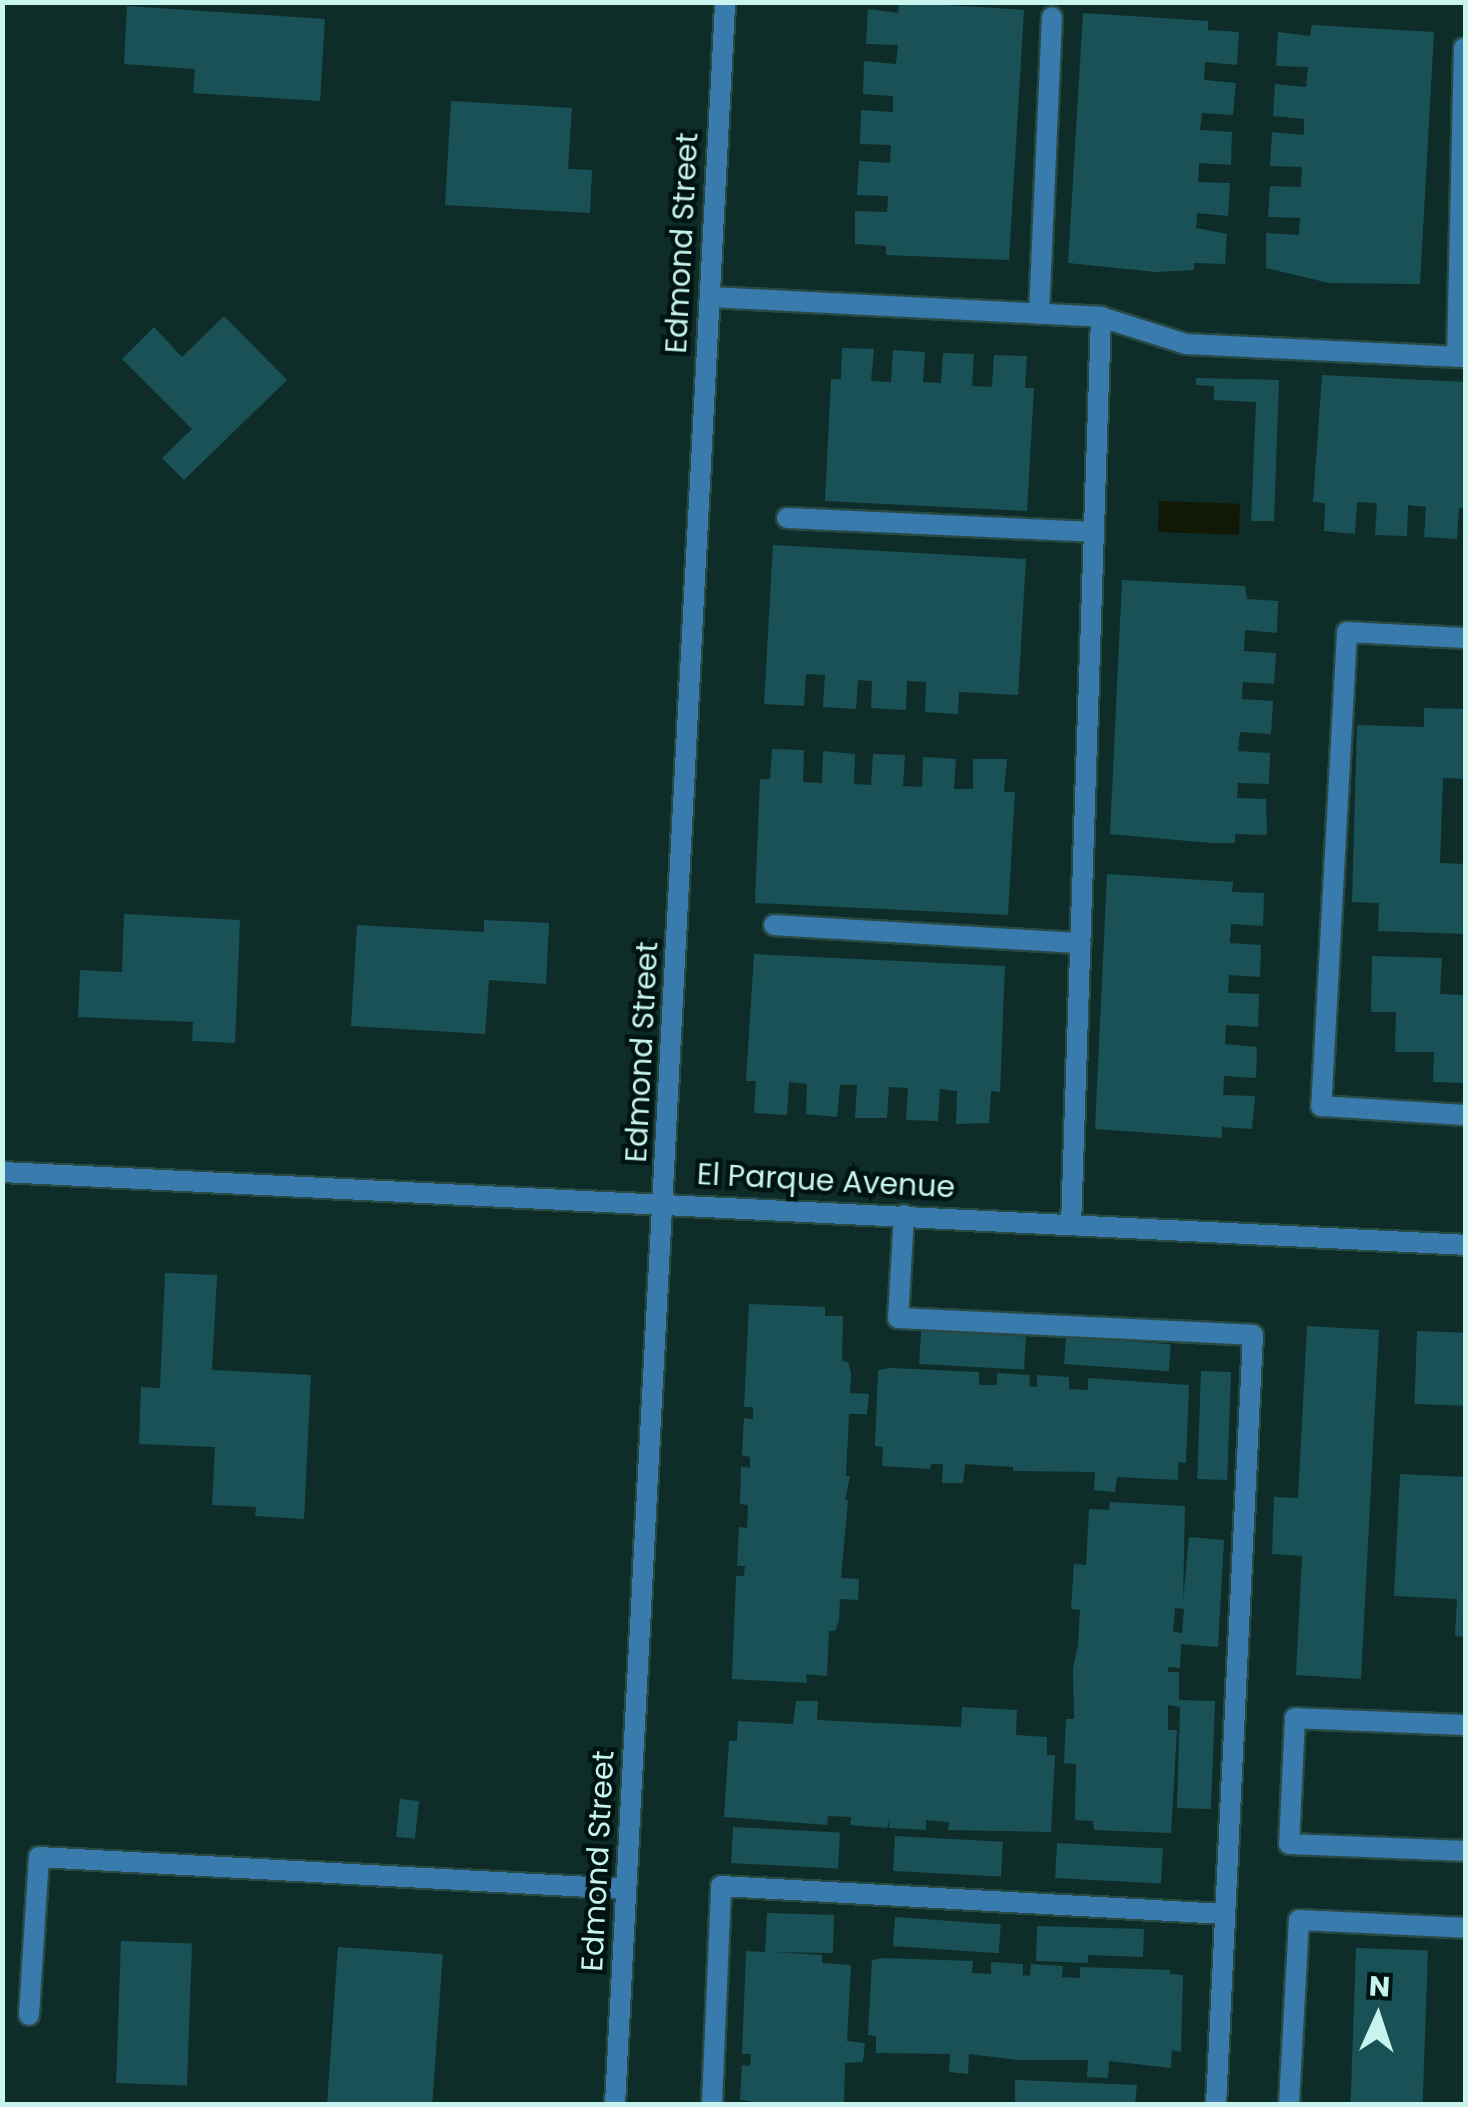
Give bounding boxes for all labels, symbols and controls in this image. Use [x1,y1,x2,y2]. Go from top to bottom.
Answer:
street label: Edmond Street [658,132,706,354]
street label: Edmond Street [618,941,666,1163]
street label: El Parque Avenue [696,1156,956,1206]
street label: Edmond Street [574,1750,622,1972]
north arrow [1328,1967,1428,2067]
text: N [1368,1967,1391,2007]

